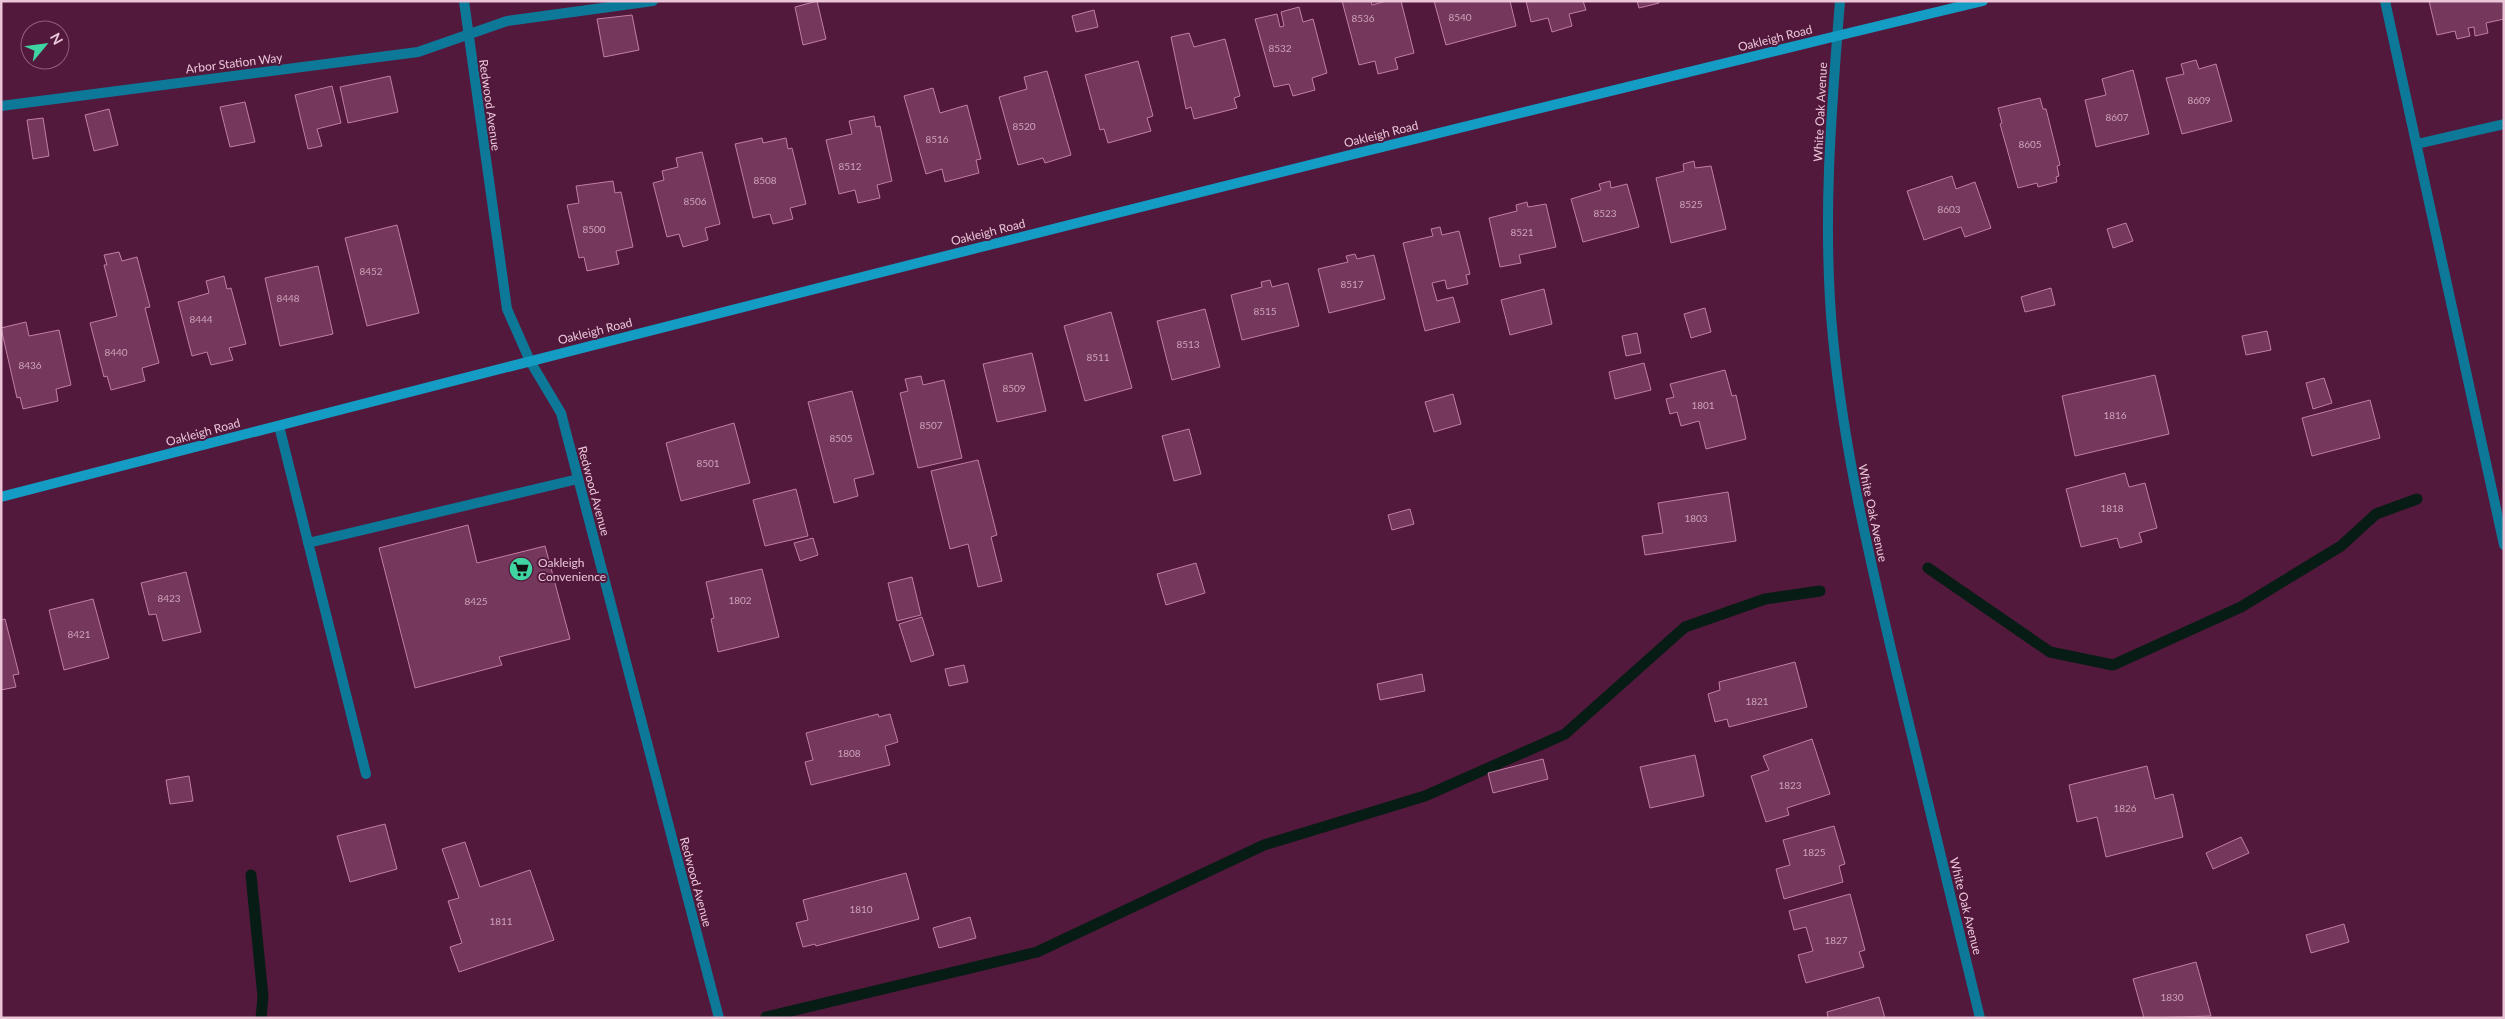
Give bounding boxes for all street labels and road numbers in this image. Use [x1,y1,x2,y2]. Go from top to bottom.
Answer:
street label: Oakleigh Road [1736,22,1814,54]
street label: Arbor Station Way [185,50,284,76]
street label: Redwood Avenue [476,58,504,152]
street label: White Oak Avenue [1810,62,1830,162]
street label: Oakleigh Road [1342,118,1420,150]
street label: Oakleigh Road [949,216,1027,248]
street label: Oakleigh Road [556,315,634,347]
street label: Oakleigh Road [164,415,242,449]
street label: Redwood Avenue [575,444,613,538]
street label: White Oak Avenue [1855,463,1891,563]
street label: Redwood Avenue [677,835,715,929]
street label: White Oak Avenue [1947,856,1985,956]

